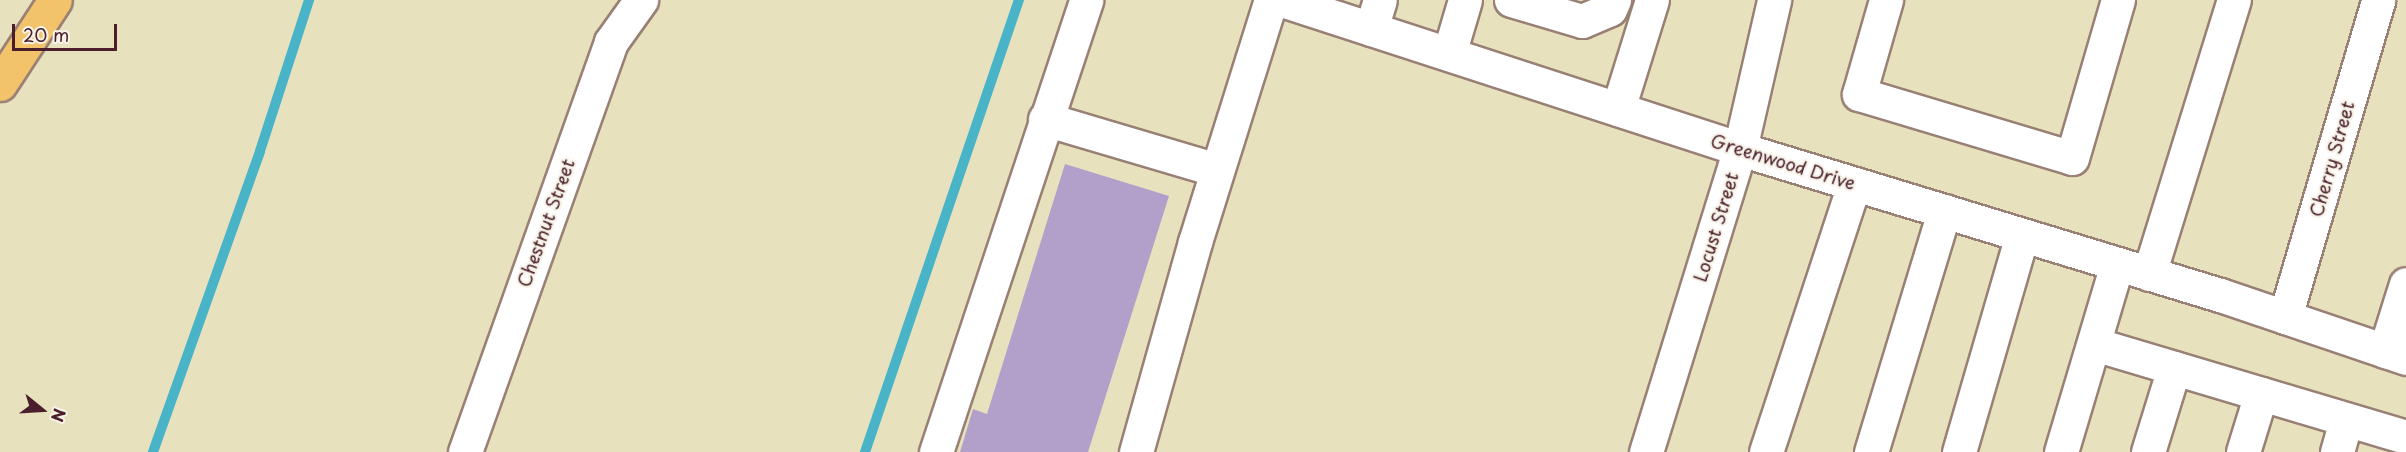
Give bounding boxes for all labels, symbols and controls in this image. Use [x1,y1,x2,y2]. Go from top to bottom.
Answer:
scale bar [15,12,120,50]
text: 20 m [23,21,69,48]
street label: Cherry Street [2305,98,2359,220]
street label: Greenwood Drive [1708,130,1858,194]
street label: Chestnut Street [513,155,579,291]
street label: Locust Street [1689,169,1743,285]
north arrow [12,380,72,440]
text: N [46,406,72,425]

